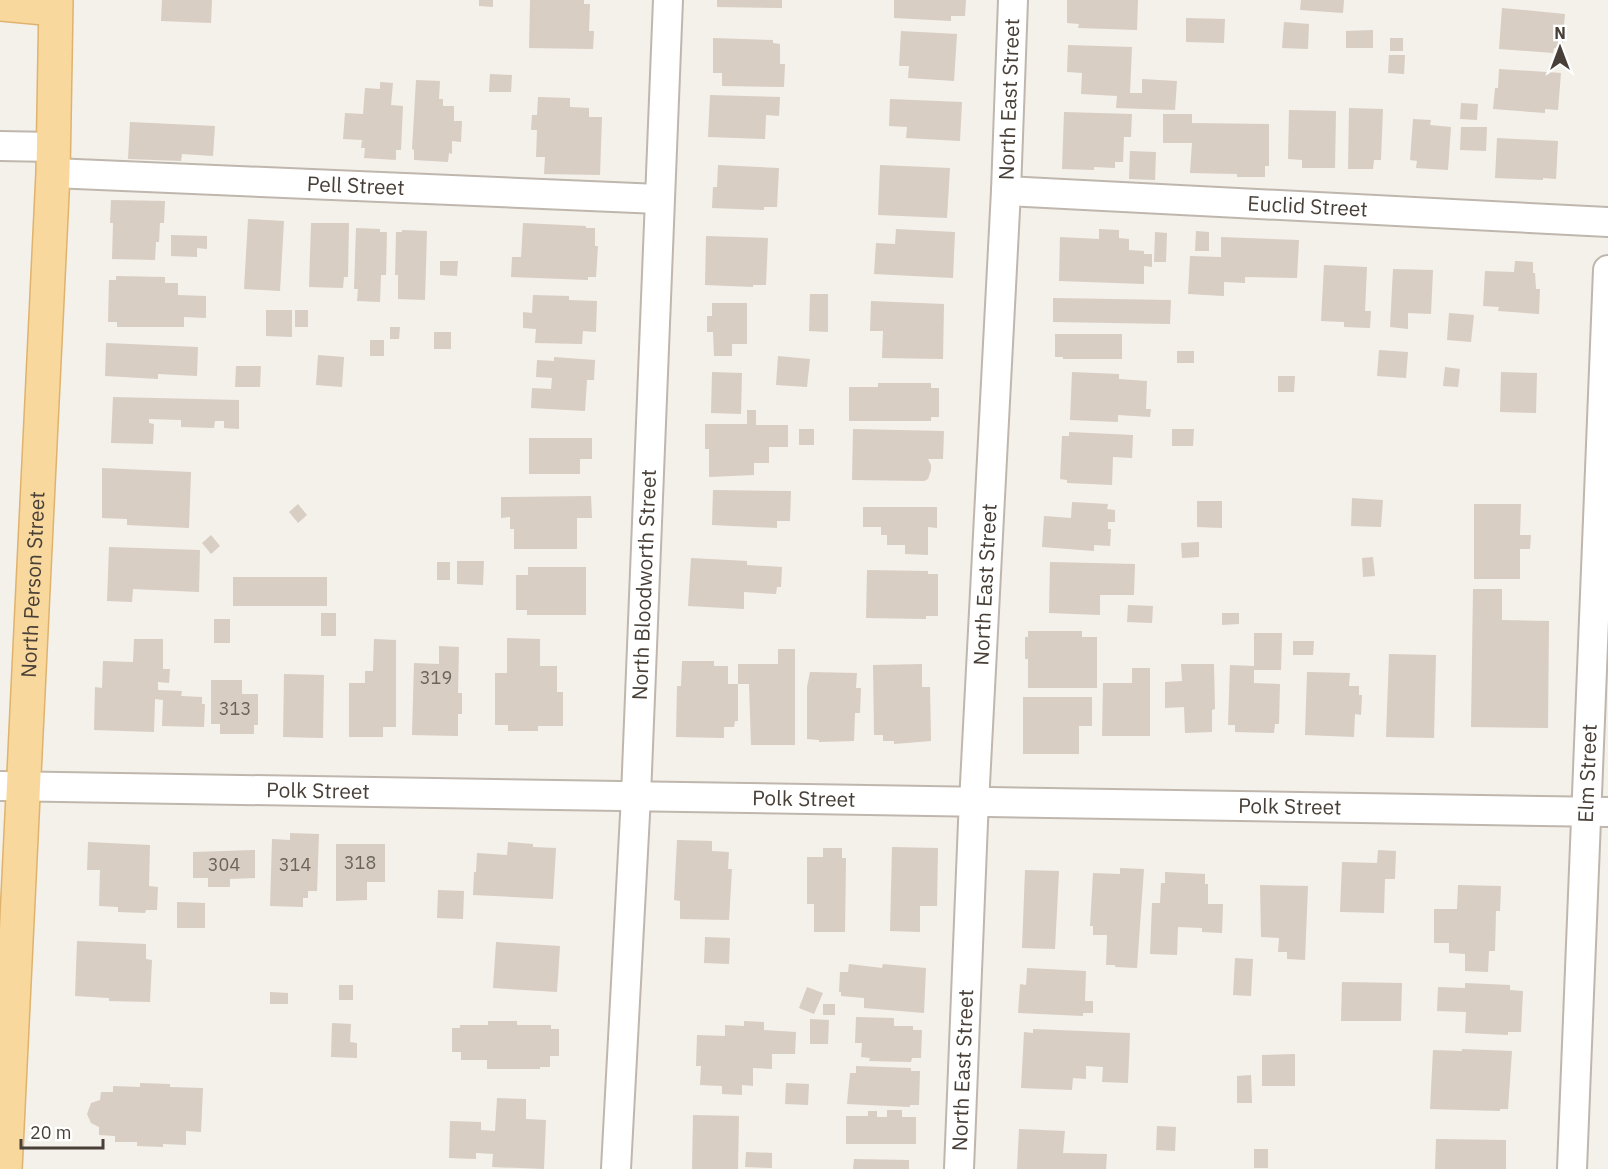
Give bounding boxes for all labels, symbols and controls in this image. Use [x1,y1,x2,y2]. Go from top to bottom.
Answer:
street label: North East Street [991,18,1025,181]
north arrow [1530,18,1590,78]
text: N [1554,23,1566,43]
street label: Pell Street [306,169,405,201]
street label: Euclid Street [1247,188,1369,223]
street label: North Bloodworth Street [625,469,662,701]
street label: North Person Street [14,491,51,679]
street label: North East Street [966,503,1003,666]
house number: 319 [420,666,452,689]
house number: 313 [219,697,251,720]
street label: Elm Street [1571,723,1603,823]
street label: Polk Street [266,775,370,805]
street label: Polk Street [752,783,856,813]
street label: Polk Street [1238,791,1342,821]
house number: 318 [344,851,376,874]
house number: 304 [208,853,240,876]
house number: 314 [279,853,311,876]
street label: North East Street [945,988,979,1152]
scale bar [21,1112,104,1150]
text: 20 m [30,1121,72,1144]

